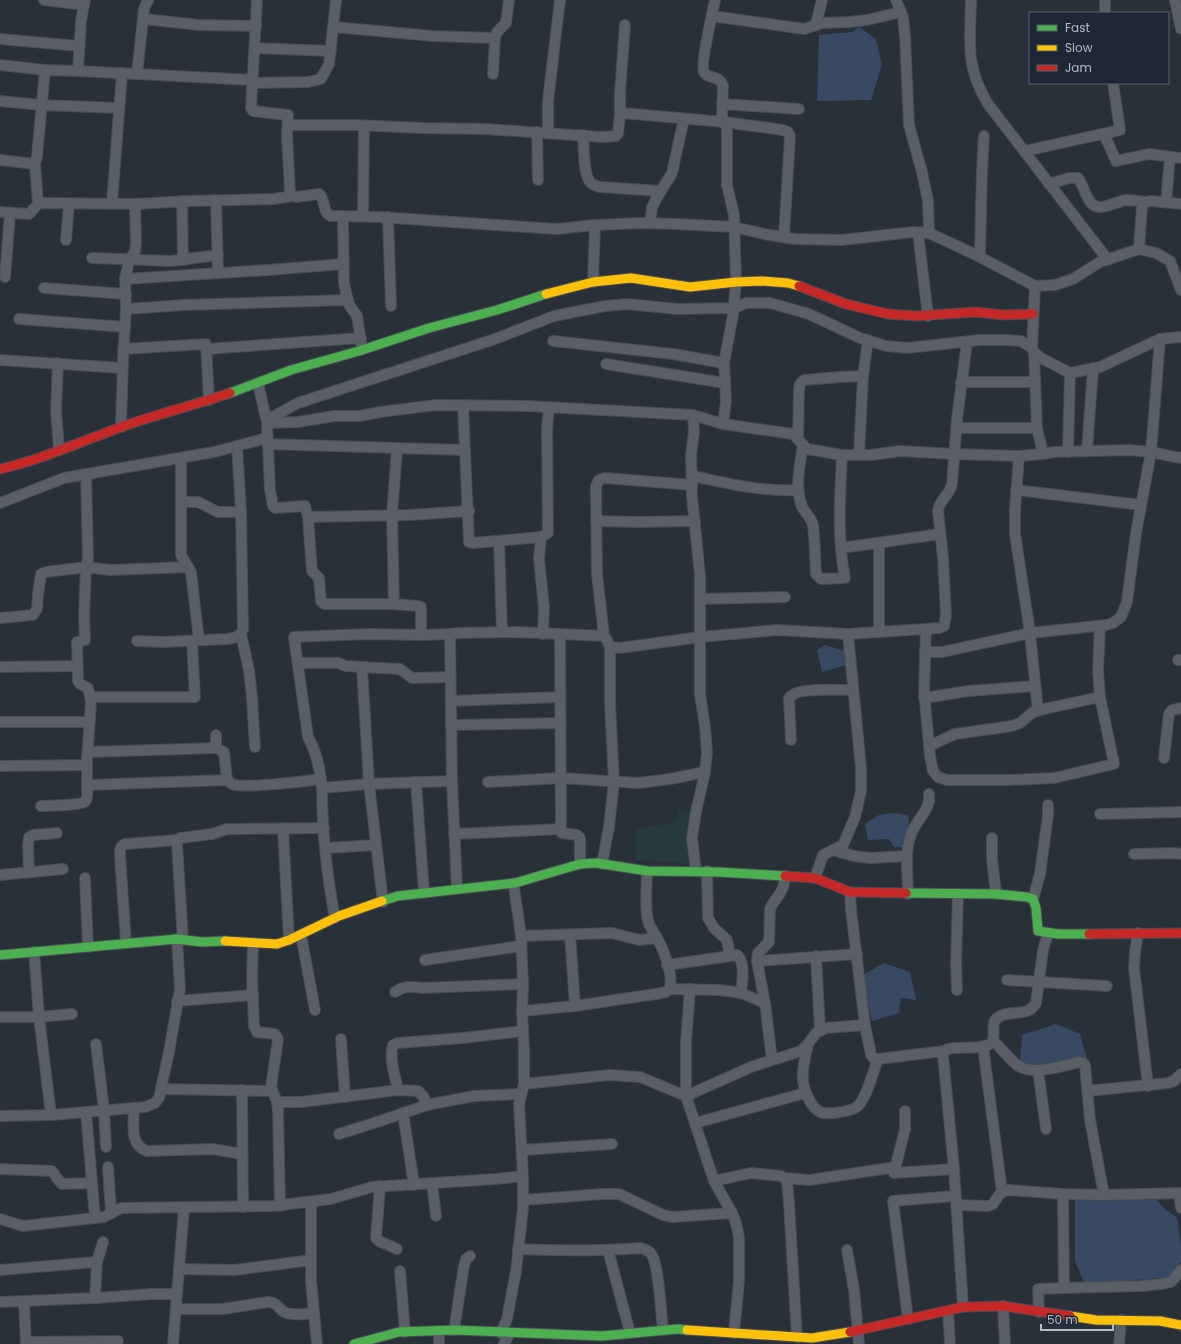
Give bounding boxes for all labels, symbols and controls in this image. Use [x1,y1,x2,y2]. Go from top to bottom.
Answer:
legend [1029,12,1169,84]
text: Fast [1065,19,1090,36]
text: Slow [1065,39,1093,56]
text: Jam [1065,59,1092,76]
scale bar [1041,1306,1113,1332]
text: 50 m [1047,1311,1078,1328]

